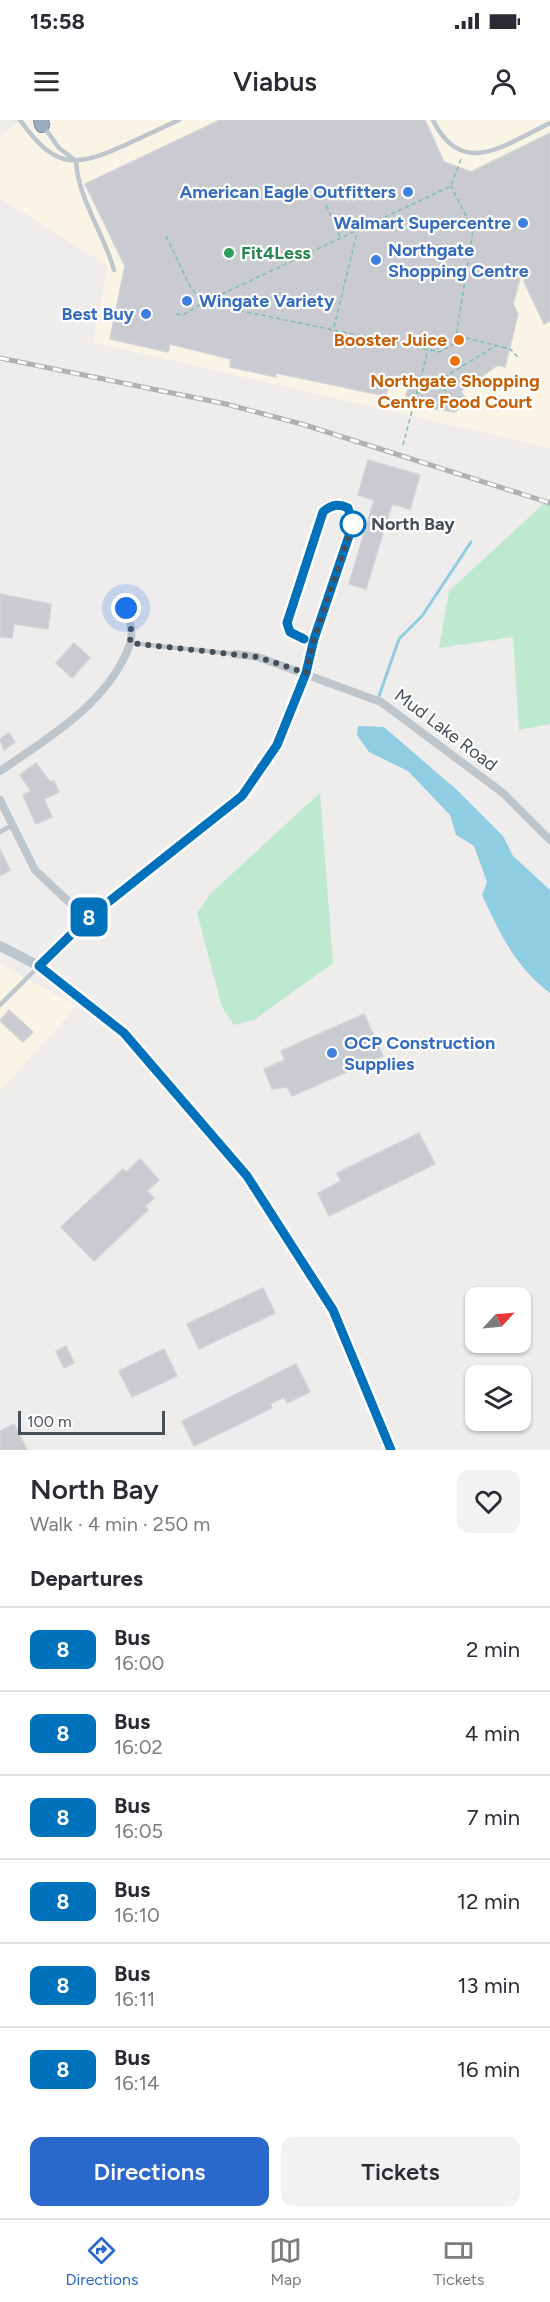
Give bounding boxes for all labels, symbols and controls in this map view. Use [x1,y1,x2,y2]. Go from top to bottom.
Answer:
text: 15:58 [30,8,85,35]
icon: menu [30,65,63,98]
text: Viabus [233,65,317,98]
icon: person [487,65,520,98]
place label: American Eagle Outfitters [179,181,397,203]
marker: American Eagle Outfitters [401,185,415,199]
place label: Walmart Supercentre [334,212,511,234]
marker: Walmart Supercentre [516,216,530,230]
place label: Northgate Shopping Centre [388,239,529,282]
place label: Fit4Less [241,242,311,264]
marker: Fit4Less [222,246,236,260]
marker: Northgate Shopping Centre [369,253,383,267]
place label: Wingate Variety [199,290,335,312]
marker: Wingate Variety [180,294,194,308]
place label: Best Buy [61,303,135,325]
marker: Best Buy [139,307,153,321]
place label: Booster Juice [334,329,447,351]
marker: Booster Juice [452,333,466,347]
marker: Northgate Shopping Centre Food Court [448,354,462,368]
place label: Northgate Shopping Centre Food Court [370,370,540,413]
marker: North Bay [340,511,366,537]
place label: North Bay [371,513,455,535]
your location [111,593,141,623]
street label: Mud Lake Road [390,684,502,776]
line badge: 8 [70,898,109,936]
text: 8 [83,905,95,930]
place label: OCP Construction Supplies [344,1032,495,1075]
marker: OCP Construction Supplies [325,1046,339,1060]
north arrow [465,1287,531,1353]
map controls [465,1287,531,1431]
button: layers [465,1365,531,1431]
scale bar [18,1408,165,1436]
text: 100 m [27,1412,72,1431]
button: heart [457,1470,520,1533]
text: North Bay [30,1472,159,1506]
text: Walk · 4 min · 250 m [30,1512,210,1536]
text: Departures [30,1565,143,1592]
text: Bus [114,1624,150,1651]
text: 2 min [466,1636,520,1663]
text: 8 [57,1637,69,1662]
text: 16:00 [114,1651,164,1675]
text: Bus [114,1708,150,1735]
text: 4 min [465,1720,520,1747]
text: 8 [57,1721,69,1746]
text: 16:02 [114,1735,163,1759]
text: Bus [114,1792,150,1819]
text: 7 min [467,1804,520,1831]
text: 8 [57,1805,69,1830]
text: 16:05 [114,1819,163,1843]
text: Bus [114,1876,150,1903]
text: 12 min [457,1888,520,1915]
text: 8 [57,1889,69,1914]
text: 16:10 [114,1903,160,1927]
text: Bus [114,1960,150,1987]
text: 13 min [457,1972,520,1999]
text: 8 [57,1973,69,1998]
text: 16:11 [114,1987,155,2011]
text: Bus [114,2044,150,2071]
text: 16 min [457,2056,520,2083]
text: 8 [57,2057,69,2082]
text: 16:14 [114,2071,159,2095]
button: Directions [30,2137,269,2206]
button: Tickets [281,2137,520,2206]
tab: Directions [66,2234,138,2289]
tab: Map [269,2234,302,2289]
tab: Tickets [433,2234,484,2289]

